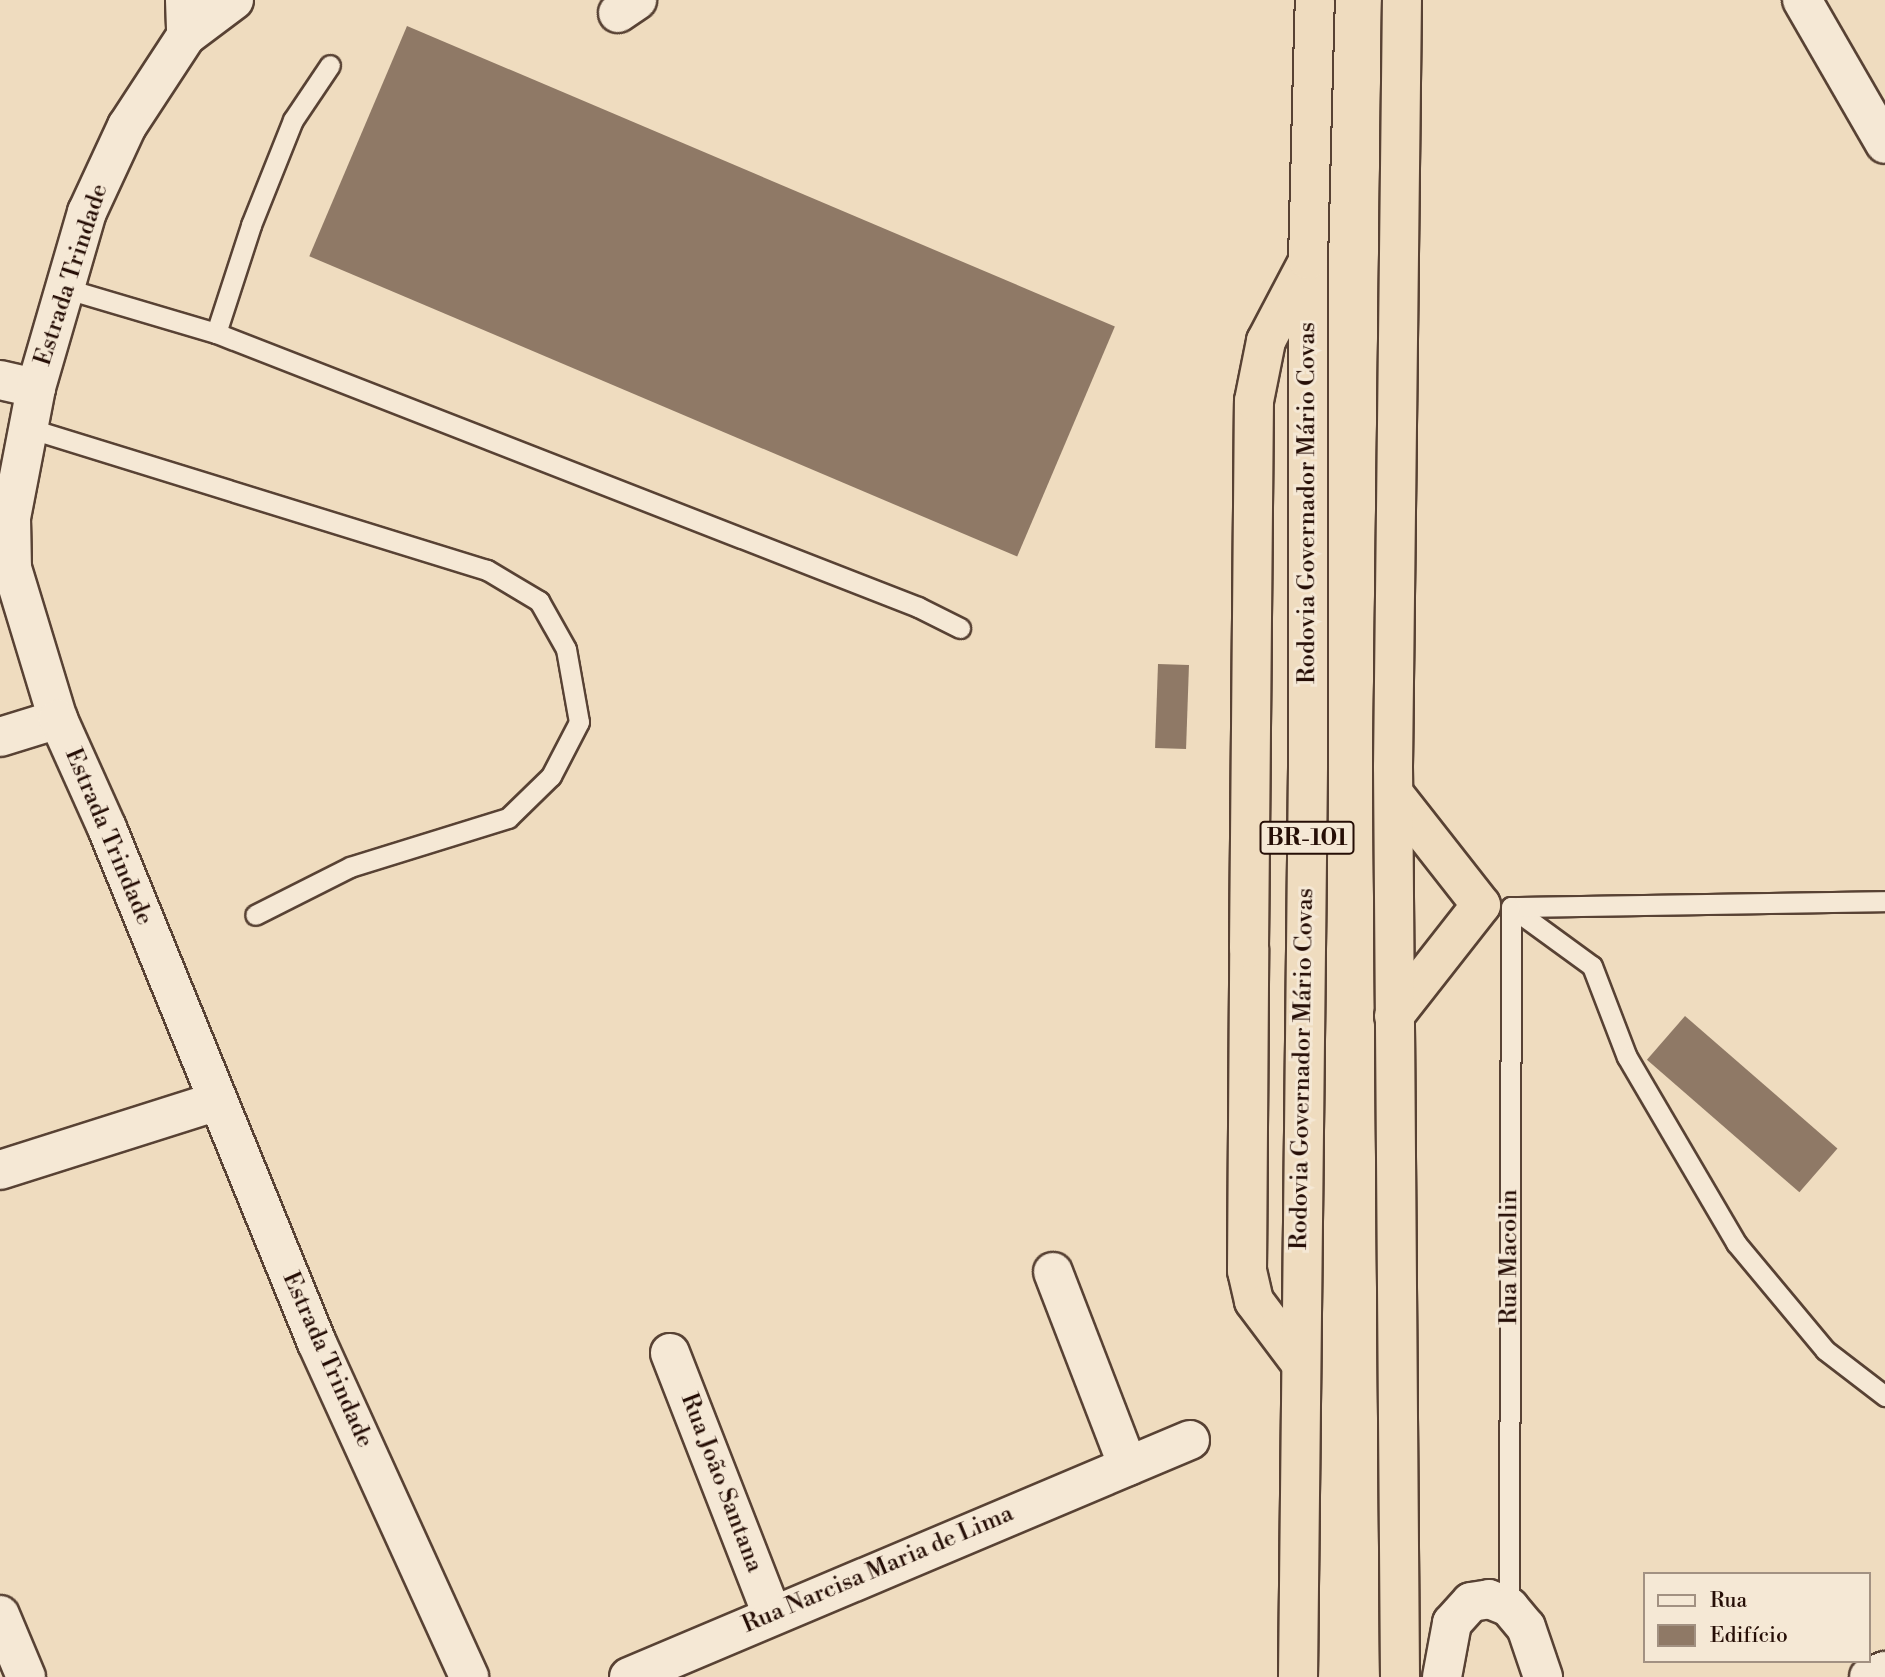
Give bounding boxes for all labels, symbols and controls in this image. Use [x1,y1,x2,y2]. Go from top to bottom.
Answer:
street label: Estrada Trindade [29,180,115,370]
street label: Rodovia Governador Mário Covas [1294,322,1322,684]
street label: Estrada Trindade [58,744,158,930]
road number: BR-101 [1258,818,1356,858]
street label: Rodovia Governador Mário Covas [1285,888,1321,1250]
street label: Rua Macolin [1496,1189,1524,1325]
street label: Estrada Trindade [275,1268,379,1452]
street label: Rua João Santana [674,1389,768,1577]
street label: Rua Narcisa Maria de Lima [738,1500,1018,1640]
legend [1644,1572,1871,1663]
text: Rua [1710,1588,1747,1614]
text: Edifício [1710,1623,1788,1649]

